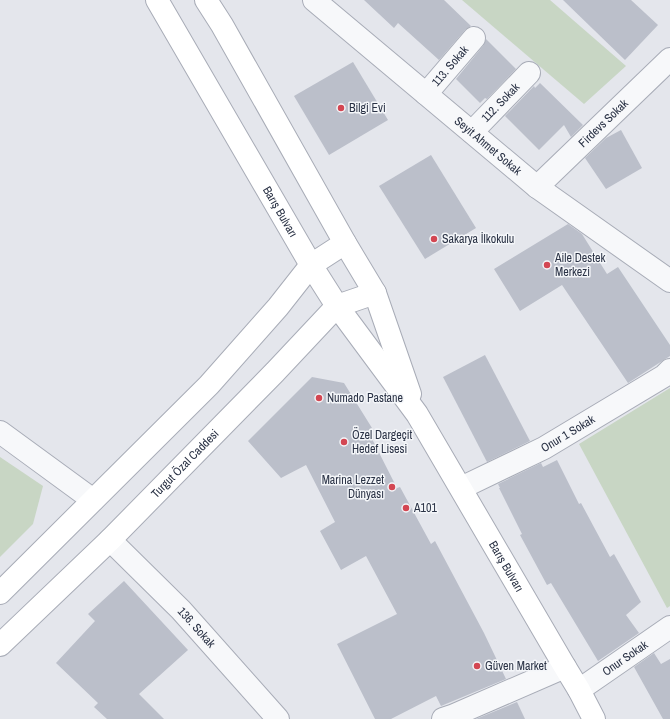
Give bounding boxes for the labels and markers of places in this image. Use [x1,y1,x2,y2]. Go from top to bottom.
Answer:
place label: Bilgi Evi [349,100,386,116]
marker: Bilgi Evi [336,103,346,113]
place label: Sakarya İlkokulu [442,231,514,247]
marker: Sakarya İlkokulu [429,234,439,244]
place label: Aile Destek Merkezi [554,250,605,280]
marker: Aile Destek Merkezi [542,260,552,270]
place label: Numado Pastane [327,390,403,406]
marker: Numado Pastane [314,393,324,403]
place label: Özel Dargeçit Hedef Lisesi [352,426,412,457]
marker: Özel Dargeçit Hedef Lisesi [339,437,349,447]
place label: Marina Lezzet Dünyası [322,472,384,502]
marker: Marina Lezzet Dünyası [387,482,397,492]
place label: A101 [413,500,438,516]
marker: A101 [401,503,411,513]
place label: Güven Market [485,658,547,674]
marker: Güven Market [472,661,482,671]

